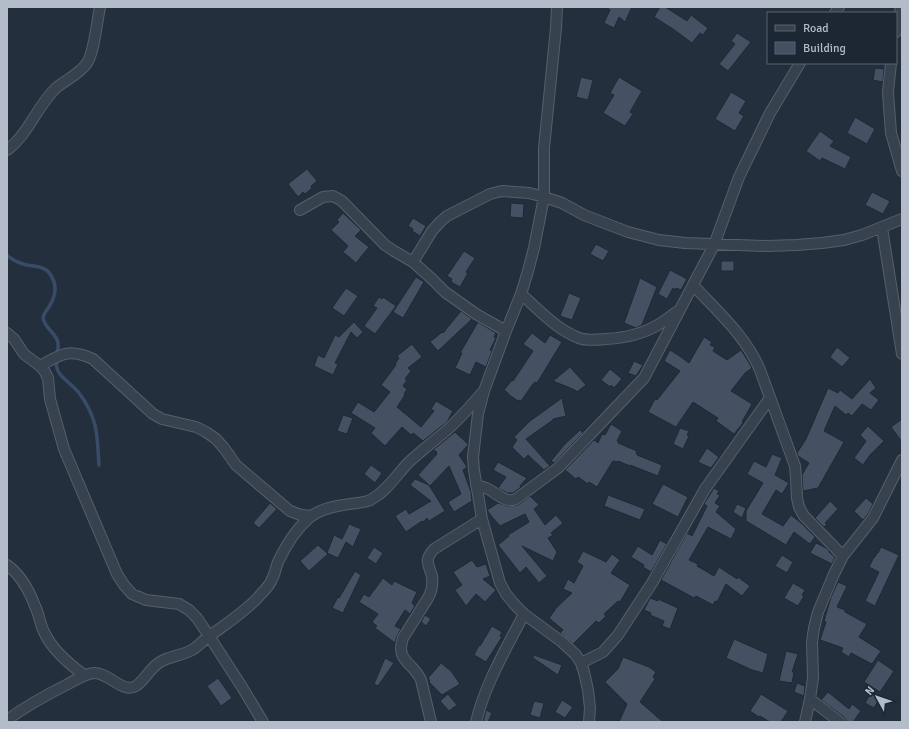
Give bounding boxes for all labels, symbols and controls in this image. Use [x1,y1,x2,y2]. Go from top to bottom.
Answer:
legend [767,12,897,64]
text: Road [803,21,829,36]
text: Building [803,41,846,56]
north arrow [857,677,897,717]
text: N [862,684,877,698]

